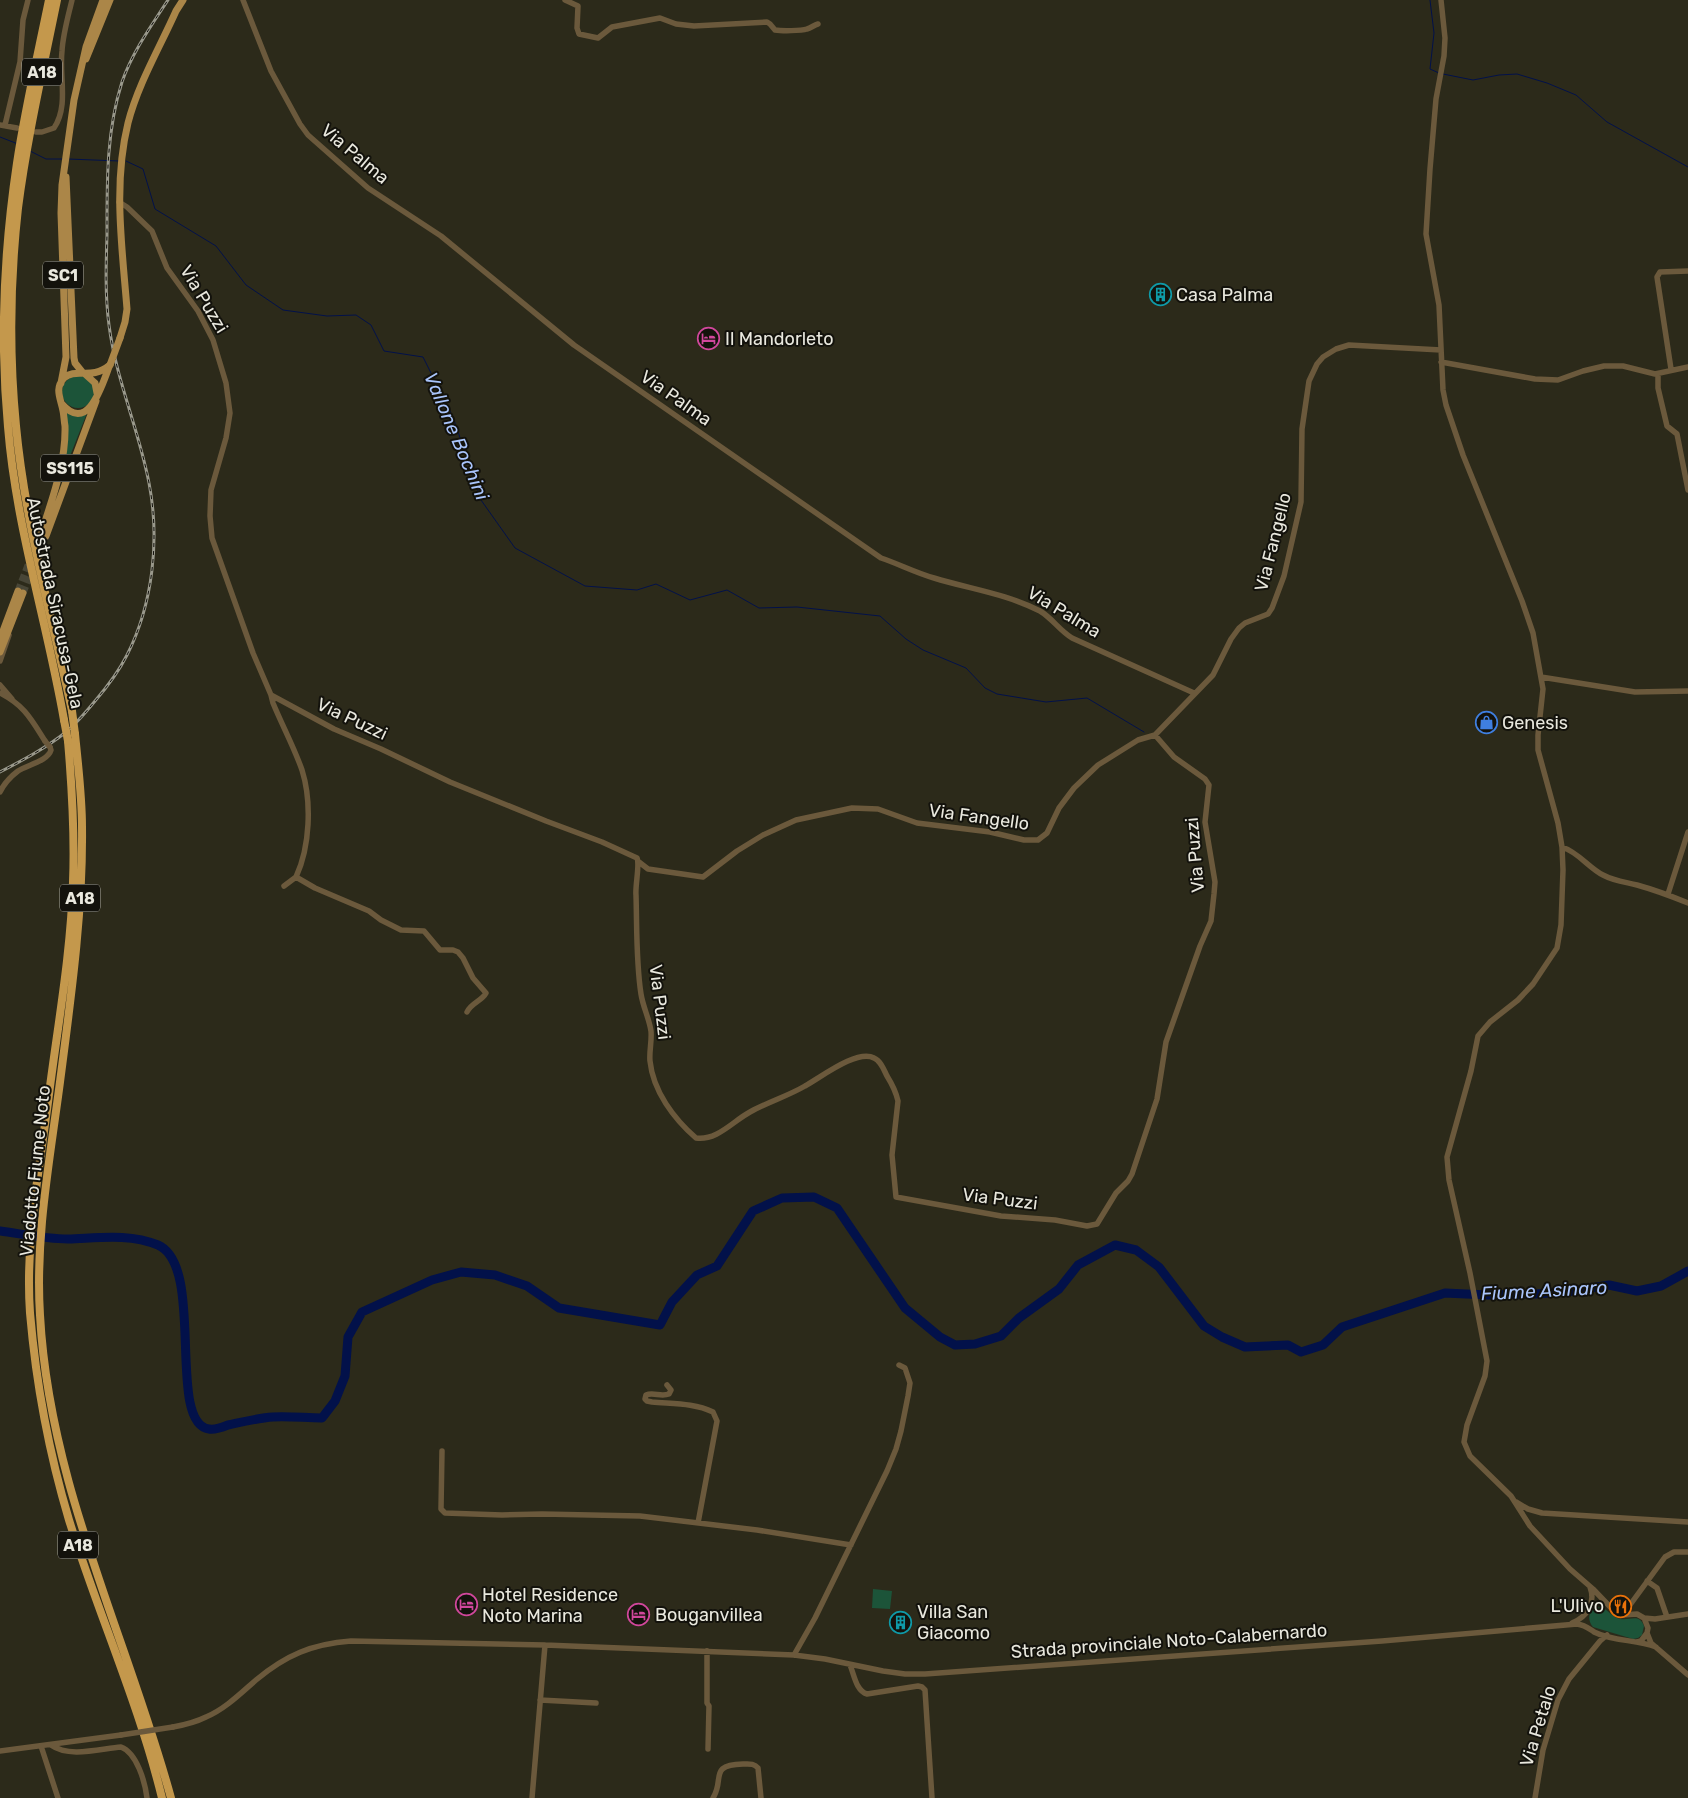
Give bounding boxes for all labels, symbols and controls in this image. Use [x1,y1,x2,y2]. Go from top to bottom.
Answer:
road number: A18 [22,58,62,86]
street label: Via Palma [316,119,394,189]
street label: Via Puzzi [175,261,233,337]
road number: SC1 [43,262,83,288]
building icon: Casa Palma [1148,283,1172,307]
place label: Casa Palma [1176,284,1273,306]
hotel icon: Il Mandorleto [697,327,721,351]
place label: Il Mandorleto [725,328,833,350]
street label: Via Palma [636,365,716,431]
water label: Vallone Bochini [419,369,494,504]
road number: SS115 [41,454,99,482]
street label: Via Fangello [1250,490,1296,594]
street label: Autostrada Siracusa-Gela [22,495,88,711]
street label: Via Palma [1023,581,1105,643]
street label: Via Puzzi [313,693,391,745]
shop icon: Genesis [1474,711,1498,735]
place label: Genesis [1502,712,1568,734]
street label: Via Fangello [927,799,1031,835]
street label: Via Puzzi [1181,816,1209,894]
road number: A18 [60,884,100,911]
street label: Via Puzzi [644,963,676,1041]
street label: Viadotto Fiume Noto [15,1084,55,1258]
street label: Via Puzzi [961,1183,1039,1215]
water label: Fiume Asinaro [1480,1276,1608,1305]
road number: A18 [58,1532,98,1558]
place label: Hotel Residence Noto Marina [482,1584,618,1627]
hotel icon: Hotel Residence Noto Marina [454,1593,478,1617]
restaurant icon: L'Ulivo [1608,1594,1632,1618]
place label: L'Ulivo [1551,1595,1604,1617]
place label: Villa San Giacomo [917,1601,990,1644]
hotel icon: Bouganvillea [627,1603,651,1627]
place label: Bouganvillea [655,1604,763,1626]
building icon: Villa San Giacomo [889,1610,913,1634]
street label: Strada provinciale Noto-Calabernardo [1010,1619,1328,1663]
street label: Via Petalo [1515,1683,1561,1769]

